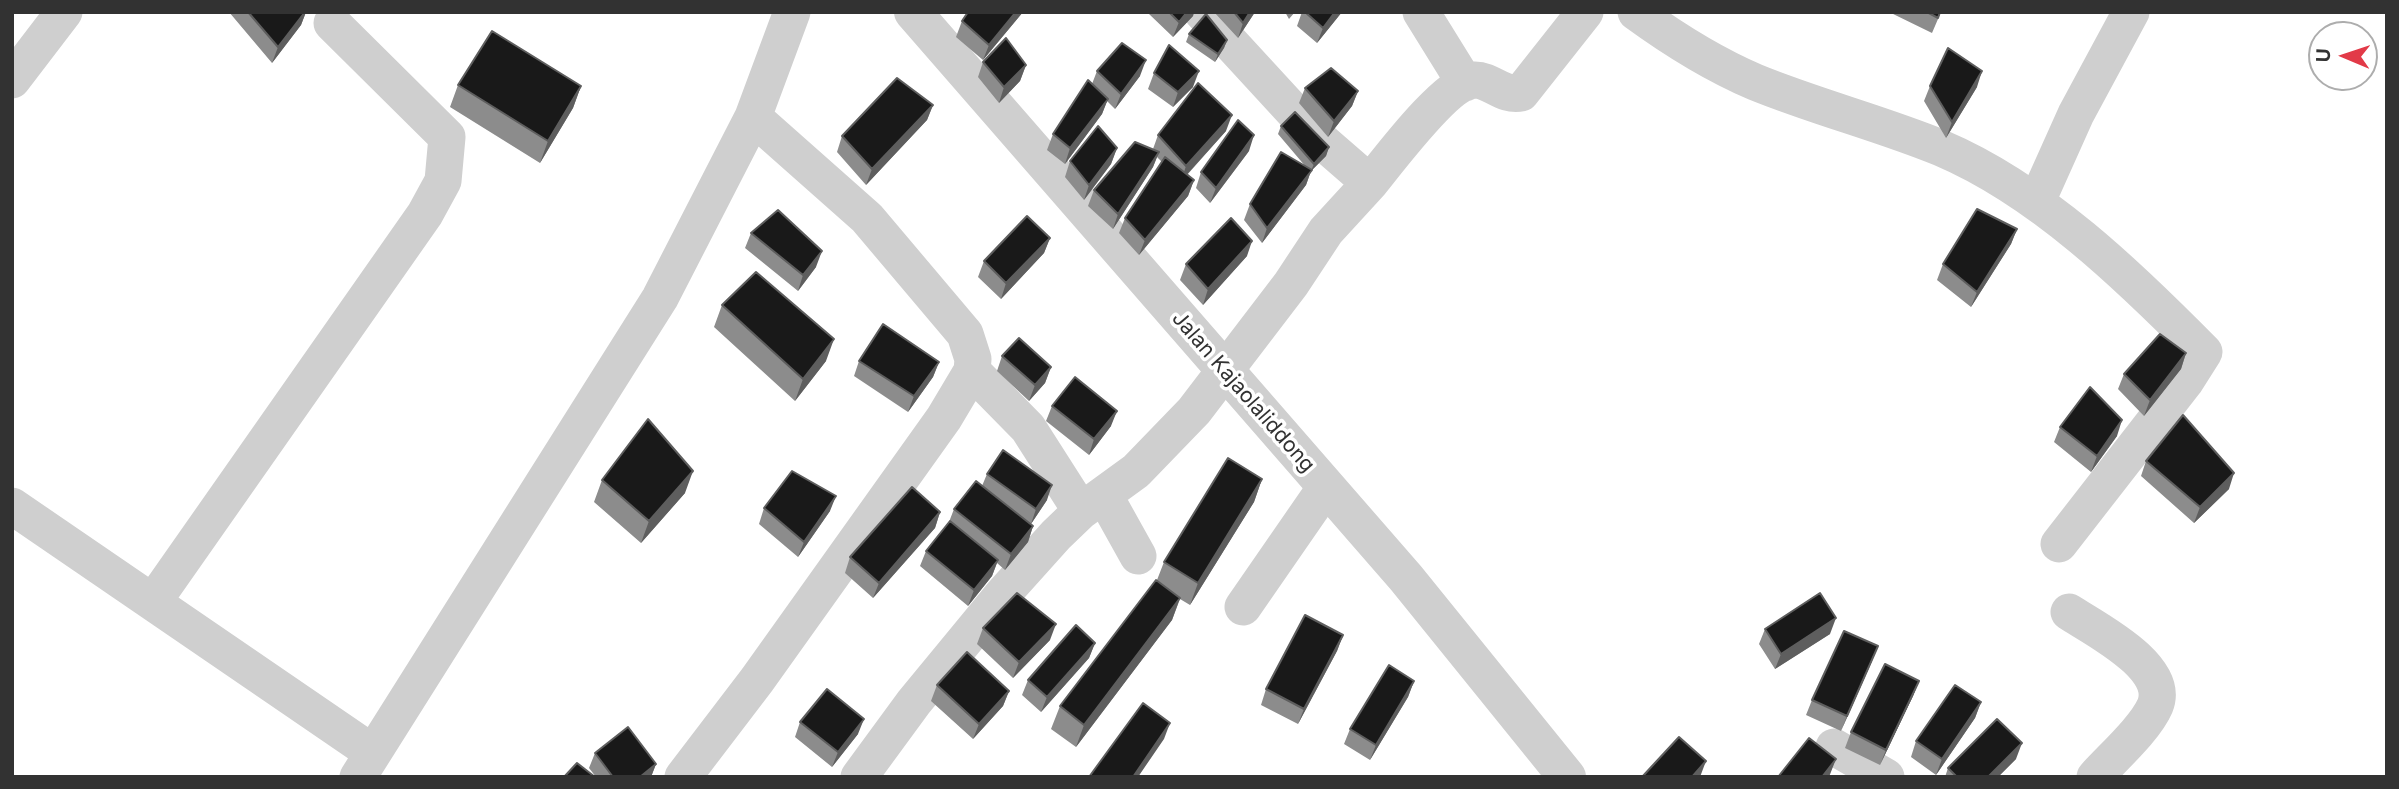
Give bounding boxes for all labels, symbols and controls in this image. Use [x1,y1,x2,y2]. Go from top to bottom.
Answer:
north arrow [2308,21,2378,91]
text: U [2312,48,2335,63]
street label: Jalan Kajaolaliddong [1166,306,1320,478]

